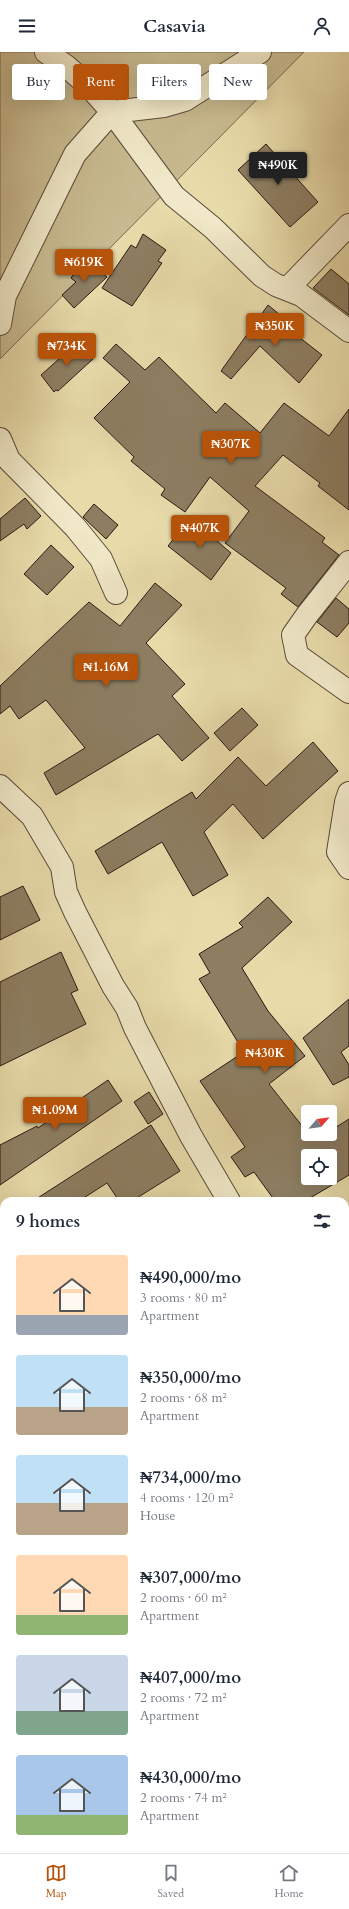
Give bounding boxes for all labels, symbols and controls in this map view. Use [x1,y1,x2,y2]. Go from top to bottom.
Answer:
text: Casavia [143,14,206,39]
icon: menu [16,15,38,37]
icon: person [311,15,333,37]
chip: Buy [12,64,65,100]
chip: Rent [73,64,129,100]
chip: Filters [137,64,201,100]
chip: New [209,64,267,100]
pin: ₦490K [250,152,306,186]
text: ₦490K [258,156,298,174]
pin: ₦619K [56,249,112,283]
text: ₦619K [64,253,104,271]
pin: ₦350K [247,313,303,347]
text: ₦350K [255,317,295,335]
pin: ₦734K [39,333,95,367]
text: ₦734K [47,337,87,355]
pin: ₦307K [203,431,259,465]
text: ₦307K [211,435,251,453]
pin: ₦407K [172,515,228,549]
text: ₦407K [180,519,220,537]
pin: ₦1.16M [73,654,139,688]
text: ₦1.16M [83,658,129,676]
pin: ₦430K [237,1040,293,1074]
text: ₦430K [245,1044,285,1062]
pin: ₦1.09M [22,1097,88,1131]
text: ₦1.09M [32,1101,78,1119]
north arrow [301,1105,337,1141]
map controls [301,1105,337,1185]
button: locate [301,1149,337,1185]
text: 9 homes [16,1210,80,1233]
icon: filters [311,1210,333,1232]
text: ₦490,000/mo [140,1266,241,1289]
icon: home [48,1271,96,1319]
text: 3 rooms · 80 m² [140,1289,227,1307]
text: Apartment [140,1307,199,1325]
text: ₦350,000/mo [140,1366,241,1389]
icon: home [48,1371,96,1419]
text: 2 rooms · 68 m² [140,1389,227,1407]
text: Apartment [140,1407,199,1425]
text: ₦734,000/mo [140,1466,241,1489]
icon: home [48,1471,96,1519]
text: 4 rooms · 120 m² [140,1489,233,1507]
text: House [140,1507,175,1525]
text: ₦307,000/mo [140,1566,241,1589]
icon: home [48,1571,96,1619]
text: 2 rooms · 60 m² [140,1589,227,1607]
text: Apartment [140,1607,199,1625]
text: ₦407,000/mo [140,1666,241,1689]
icon: home [48,1671,96,1719]
text: 2 rooms · 72 m² [140,1689,227,1707]
text: Apartment [140,1707,199,1725]
text: ₦430,000/mo [140,1766,241,1789]
icon: home [48,1771,96,1819]
text: 2 rooms · 74 m² [140,1789,227,1807]
text: Apartment [140,1807,199,1825]
tab: Map [45,1862,67,1901]
tab: Saved [157,1862,184,1901]
tab: Home [274,1862,304,1901]

